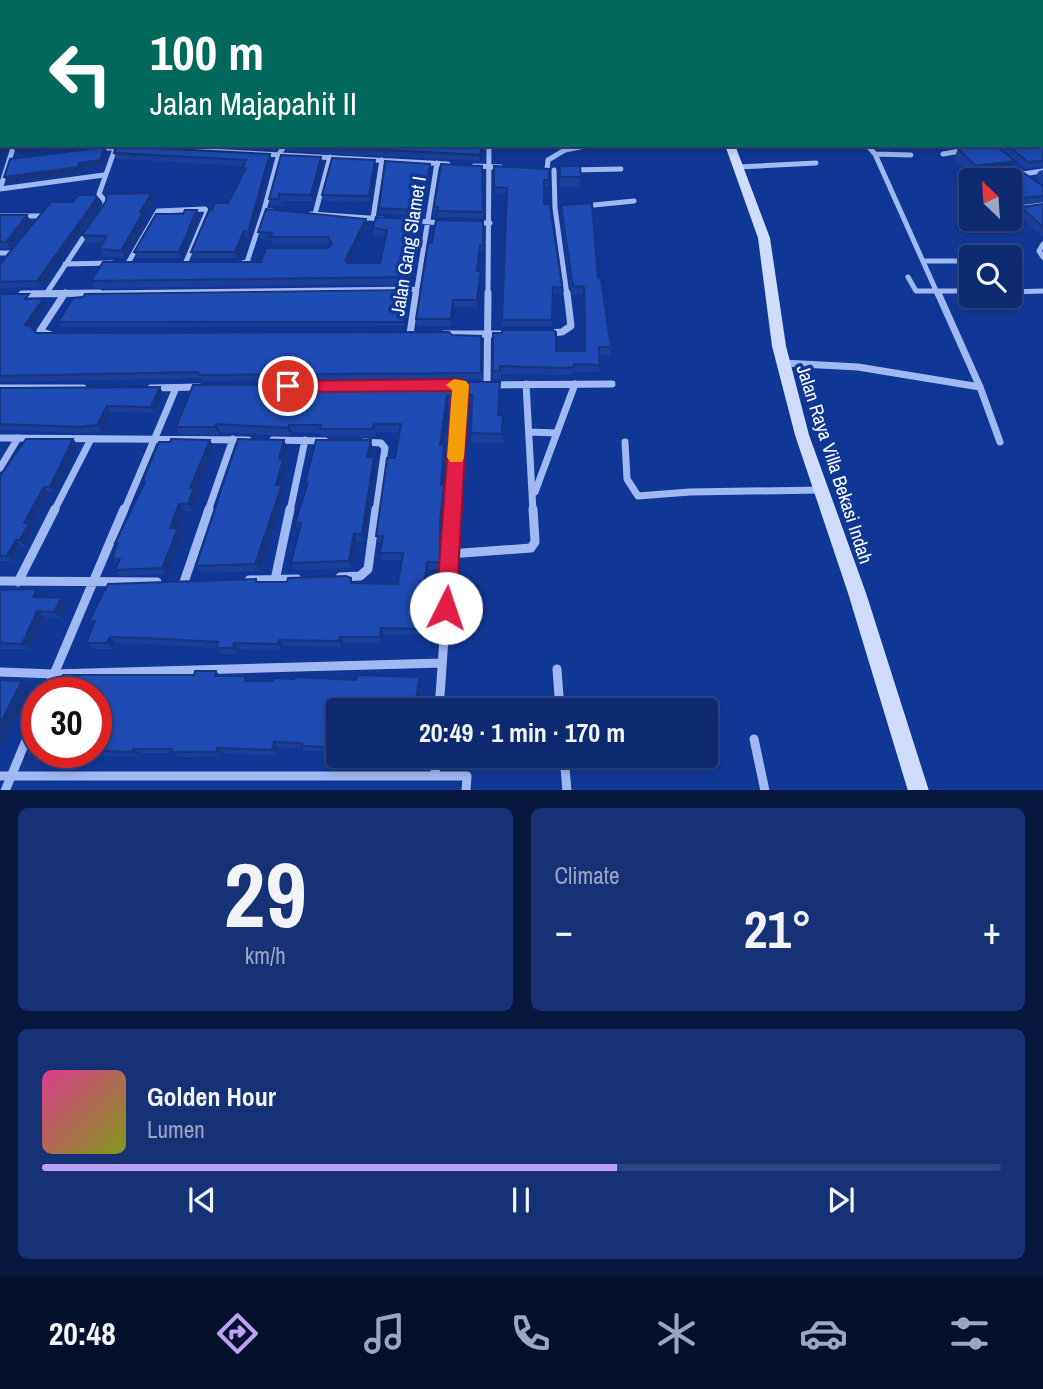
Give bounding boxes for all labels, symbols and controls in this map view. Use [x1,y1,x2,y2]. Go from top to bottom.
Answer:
text: 100 m [150,19,264,85]
icon: left [35,28,126,119]
text: Jalan Majapahit II [150,82,357,125]
north arrow [959,168,1022,231]
map controls [959,168,1022,308]
street label: Jalan Gang Slamet I [384,174,432,318]
button: search [959,245,1022,308]
pin [258,356,318,416]
street label: Jalan Raya Villa Bekasi Indah [791,361,879,567]
icon: arrive [269,367,307,405]
position arrow [409,571,483,645]
speed limit sign: 30 [21,677,112,768]
text: 20:49 · 1 min · 170 m [419,715,625,750]
text: 29 [224,833,307,955]
text: Climate [555,860,619,891]
text: 21° [744,894,812,964]
text: − [555,905,573,956]
text: + [983,905,1001,956]
text: km/h [245,940,286,971]
text: Golden Hour [147,1079,276,1114]
text: Lumen [147,1114,205,1145]
icon: previous [183,1181,221,1219]
icon: pause [502,1181,540,1219]
icon: next [822,1181,860,1219]
icon: directions [213,1309,262,1358]
icon: music [360,1309,409,1358]
icon: phone [506,1309,555,1358]
icon: climate [652,1309,701,1358]
icon: car [799,1309,848,1358]
icon: filters [945,1309,994,1358]
text: 20:48 [49,1312,116,1355]

